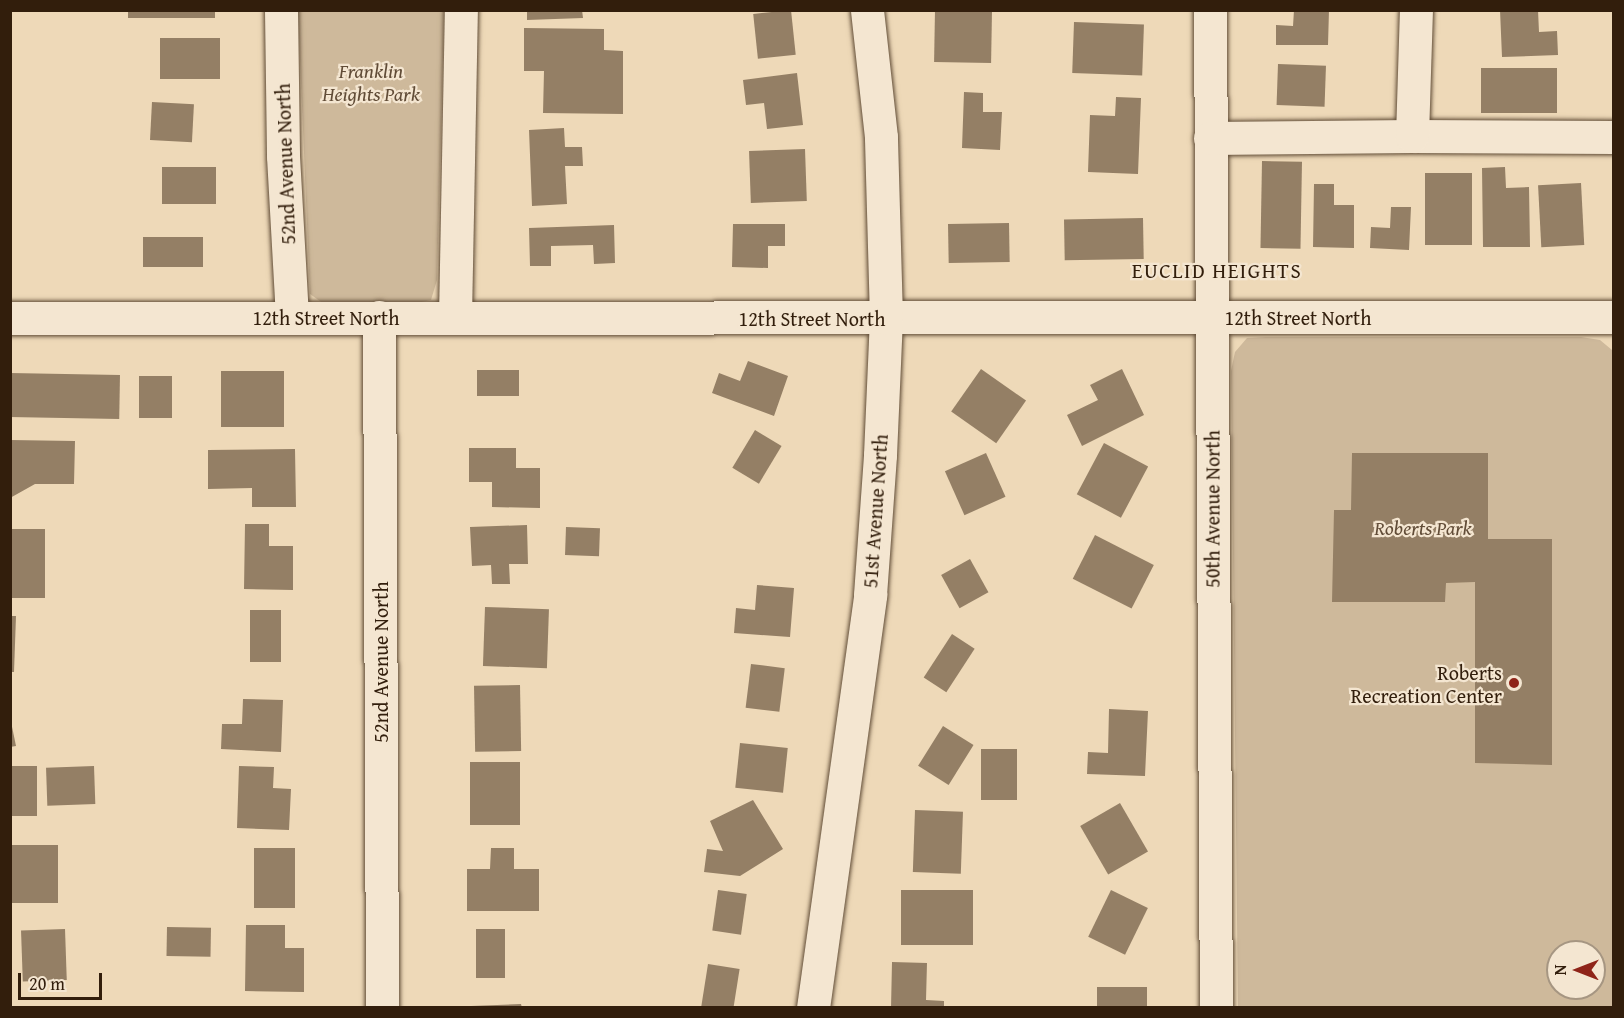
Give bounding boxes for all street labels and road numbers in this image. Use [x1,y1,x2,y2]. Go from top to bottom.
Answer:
street label: 52nd Avenue North [270,83,300,245]
street label: 12th Street North [253,305,399,329]
street label: 12th Street North [1225,305,1371,329]
street label: 12th Street North [739,306,885,330]
street label: 50th Avenue North [1200,430,1224,588]
street label: 51st Avenue North [858,433,892,589]
street label: 52nd Avenue North [368,581,392,743]

